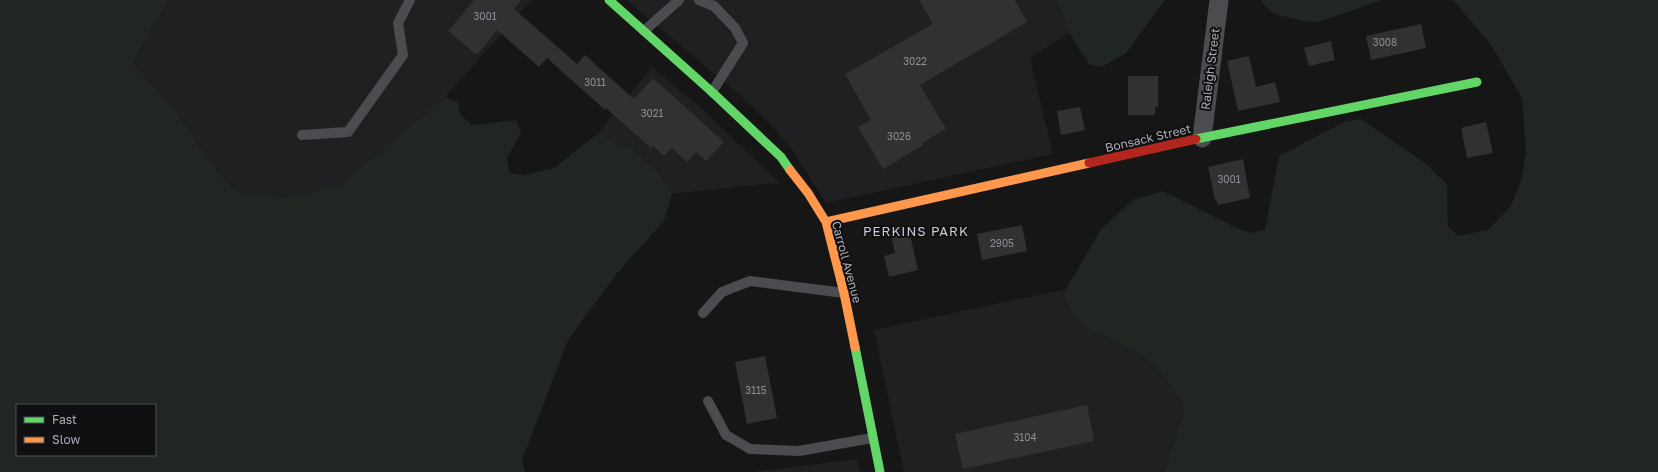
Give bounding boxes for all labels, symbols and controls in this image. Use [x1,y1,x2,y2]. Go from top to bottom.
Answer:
house number: 3001 [473,10,497,22]
street label: Raleigh Street [1198,27,1222,111]
house number: 3008 [1373,36,1397,48]
house number: 3022 [903,55,927,67]
house number: 3011 [584,76,606,88]
house number: 3021 [641,107,663,119]
street label: Bonsack Street [1104,121,1193,155]
house number: 3026 [887,130,911,142]
house number: 3001 [1217,173,1241,185]
street label: Carroll Avenue [829,219,865,305]
district label: PERKINS PARK [863,223,969,239]
house number: 2905 [990,237,1014,249]
house number: 3115 [745,384,767,396]
legend [16,404,156,456]
text: Fast [52,412,77,427]
house number: 3104 [1014,431,1037,443]
text: Slow [52,432,80,447]

